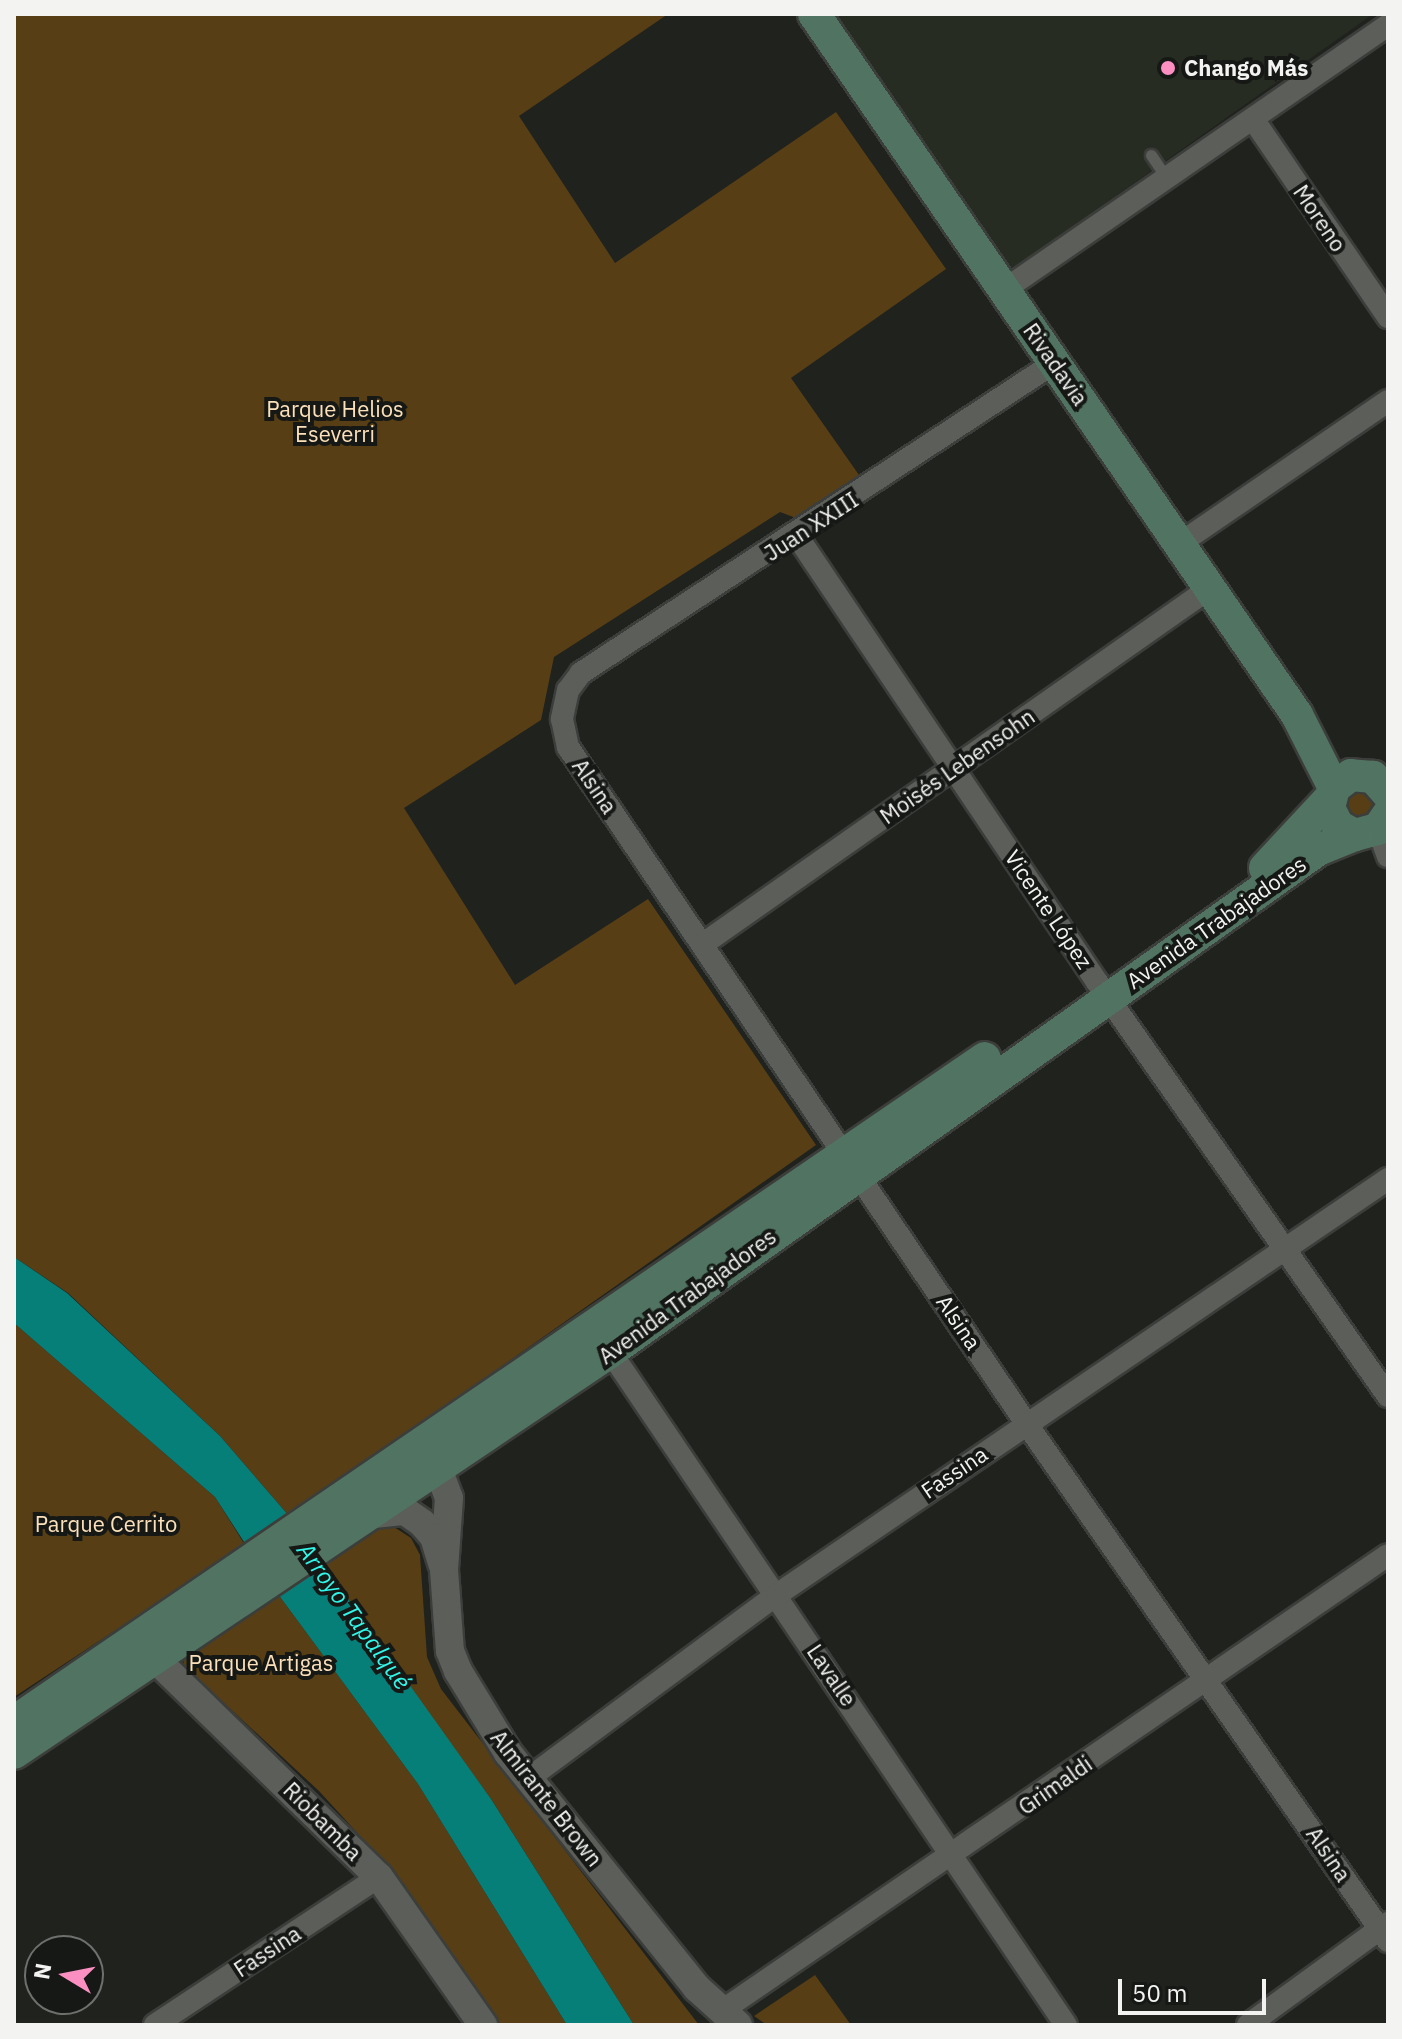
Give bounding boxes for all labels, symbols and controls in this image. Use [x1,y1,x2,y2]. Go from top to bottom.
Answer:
place label: Chango Más [1184,55,1308,81]
marker: Chango Más [1159,59,1177,77]
street label: Moreno [1288,180,1352,256]
street label: Rivadavia [1018,318,1094,410]
park label: Parque Helios Eseverri [266,395,404,446]
street label: Juan XXIII [759,486,863,566]
street label: Moisés Lebensohn [875,703,1039,829]
street label: Alsina [567,754,623,818]
street label: Vicente López [1000,845,1098,973]
street label: Avenida Trabajadores [1121,850,1311,994]
street label: Avenida Trabajadores [593,1223,781,1369]
street label: Alsina [931,1290,987,1354]
street label: Fassina [916,1440,992,1504]
park label: Parque Cerrito [35,1511,177,1537]
water label: Arroyo Tapalqué [291,1537,417,1695]
street label: Lavalle [802,1639,862,1711]
park label: Parque Artigas [189,1650,333,1676]
street label: Almirante Brown [486,1725,608,1871]
street label: Grimaldi [1013,1750,1097,1820]
street label: Riobamba [278,1776,368,1866]
street label: Alsina [1301,1822,1357,1886]
street label: Fassina [229,1920,305,1982]
north arrow [24,1935,104,2015]
text: N [26,1961,58,1981]
scale bar [1122,1963,1270,2013]
text: 50 m [1132,1977,1187,2009]

